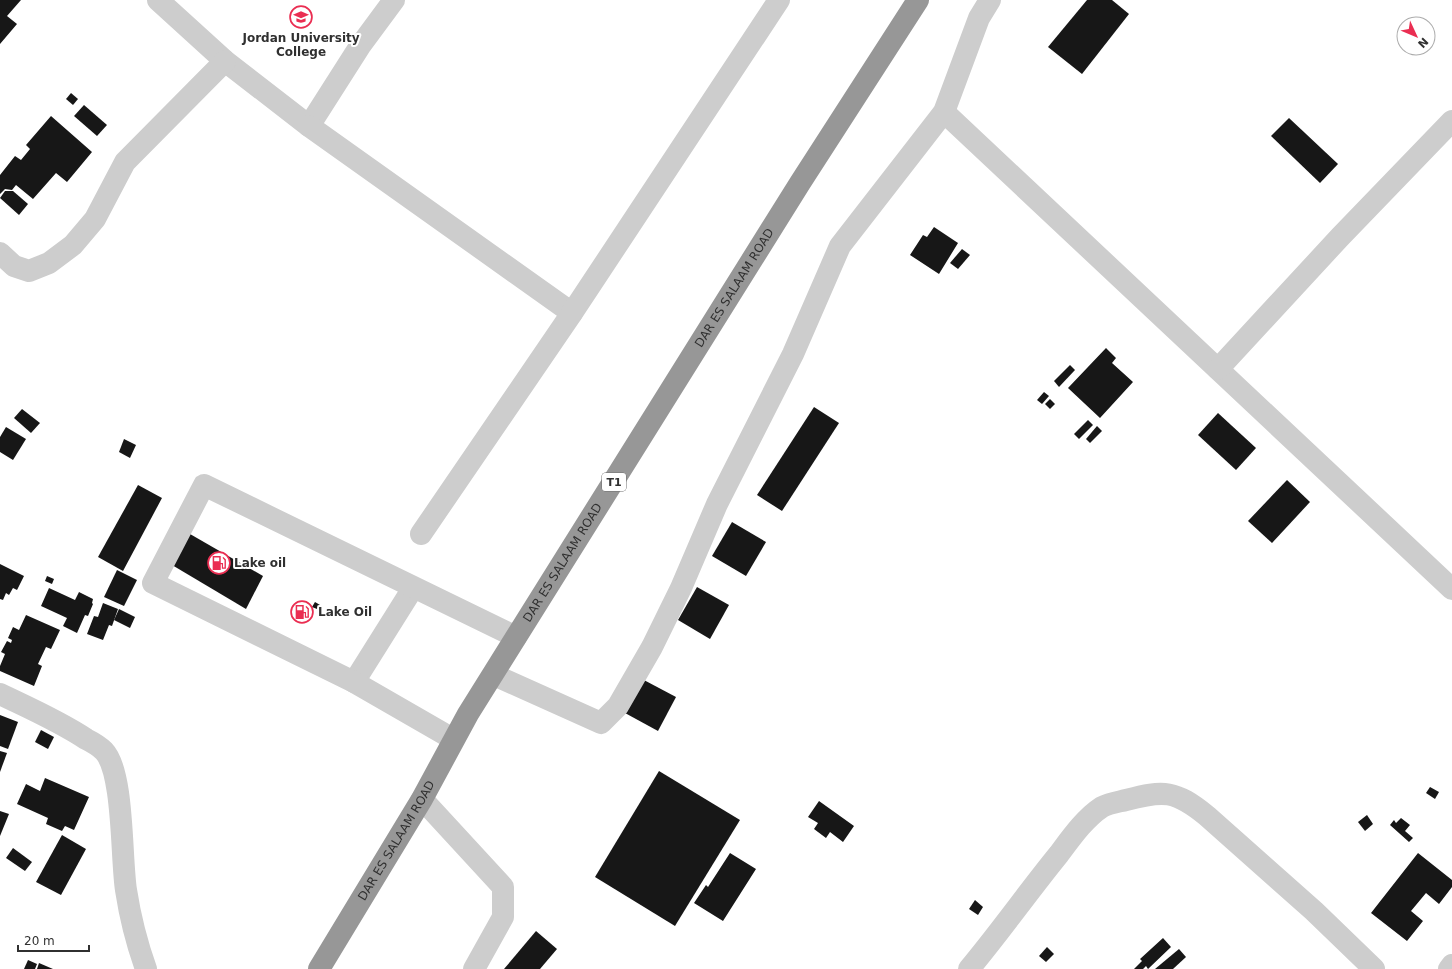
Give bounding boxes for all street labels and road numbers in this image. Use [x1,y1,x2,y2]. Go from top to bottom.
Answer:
street label: DAR ES SALAAM ROAD [692,226,777,350]
road number: T1 [602,473,626,491]
street label: DAR ES SALAAM ROAD [520,501,605,625]
street label: DAR ES SALAAM ROAD [355,778,438,903]

